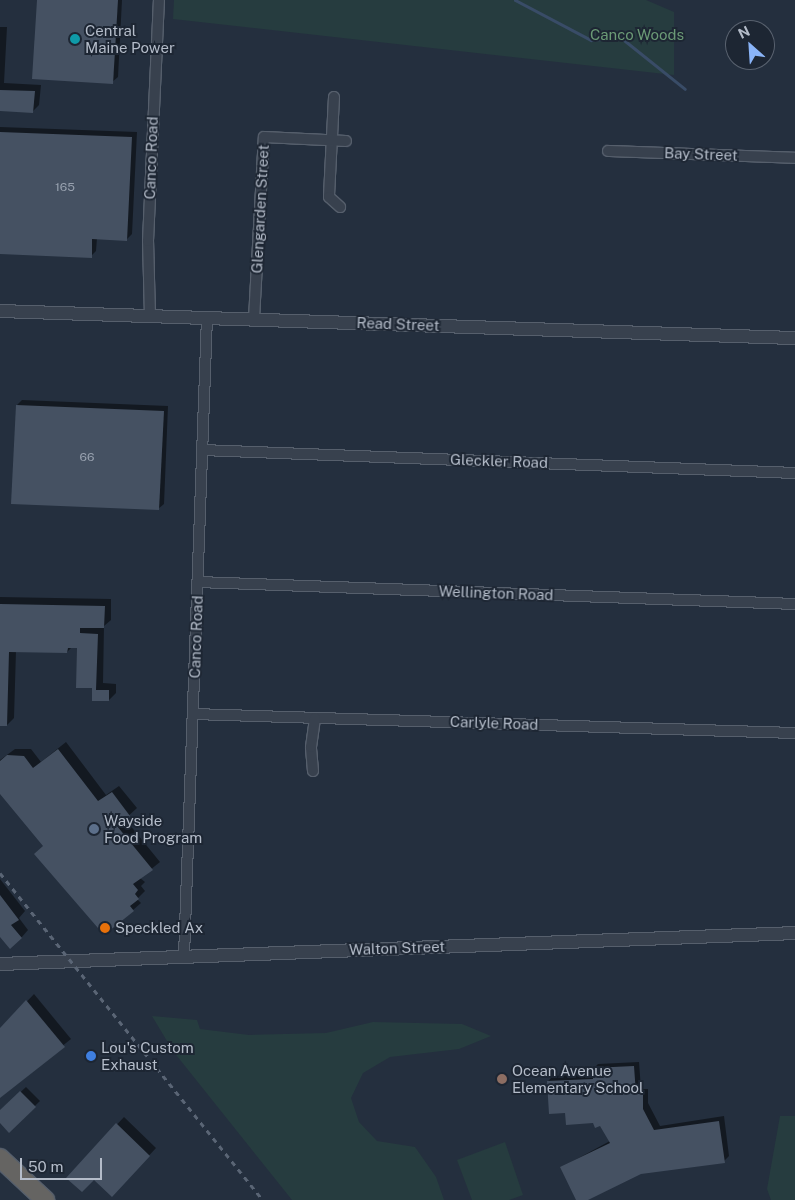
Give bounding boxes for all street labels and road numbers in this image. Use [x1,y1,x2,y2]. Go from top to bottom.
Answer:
street label: Canco Road [141,116,161,200]
street label: Glengarden Street [248,144,272,274]
street label: Bay Street [664,144,738,164]
street label: Read Street [356,314,440,334]
street label: Gleckler Road [450,450,548,472]
street label: Wellington Road [438,582,554,604]
street label: Canco Road [186,595,206,679]
street label: Carlyle Road [449,712,539,734]
street label: Walton Street [349,937,445,959]

